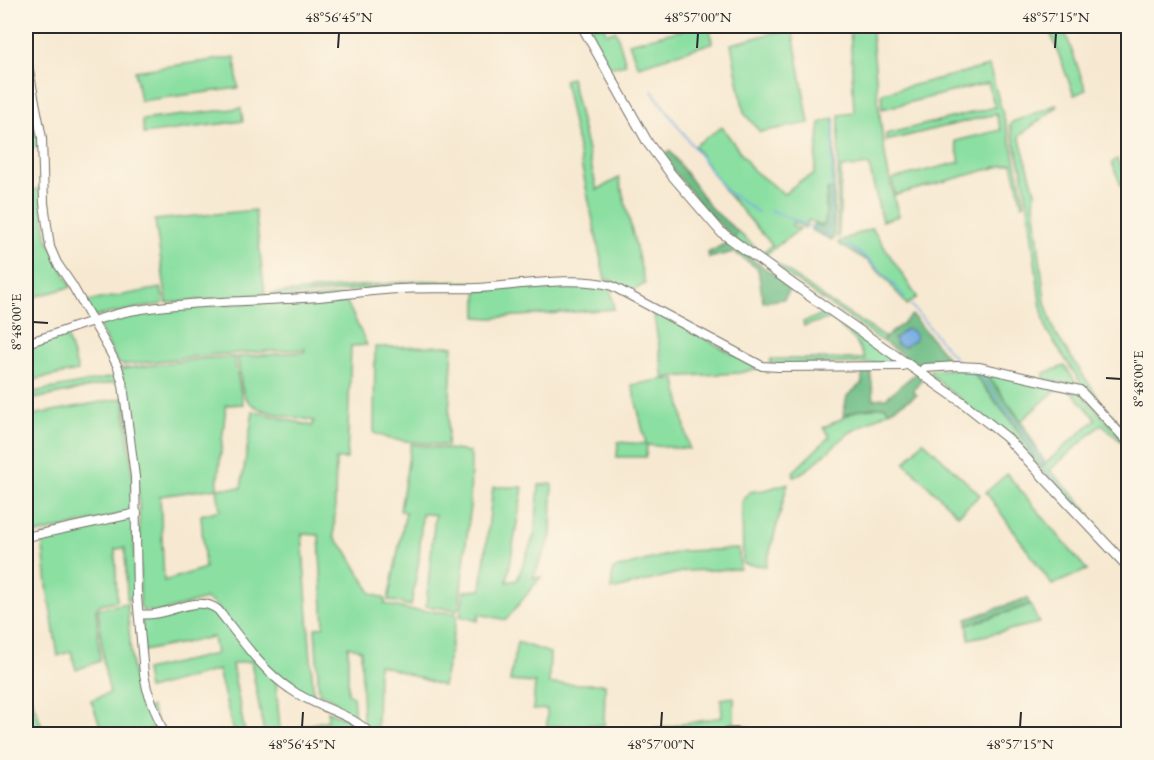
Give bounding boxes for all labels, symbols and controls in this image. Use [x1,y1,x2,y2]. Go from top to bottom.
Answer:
text: 48°56'45"N [305,7,373,26]
text: 48°57'00"N [664,7,732,26]
text: 48°57'15"N [1022,7,1090,26]
text: 8°48'00"E [6,293,25,350]
text: 8°48'00"E [1128,350,1147,407]
text: 48°56'45"N [268,734,336,753]
text: 48°57'00"N [627,734,695,753]
text: 48°57'15"N [986,734,1054,753]

